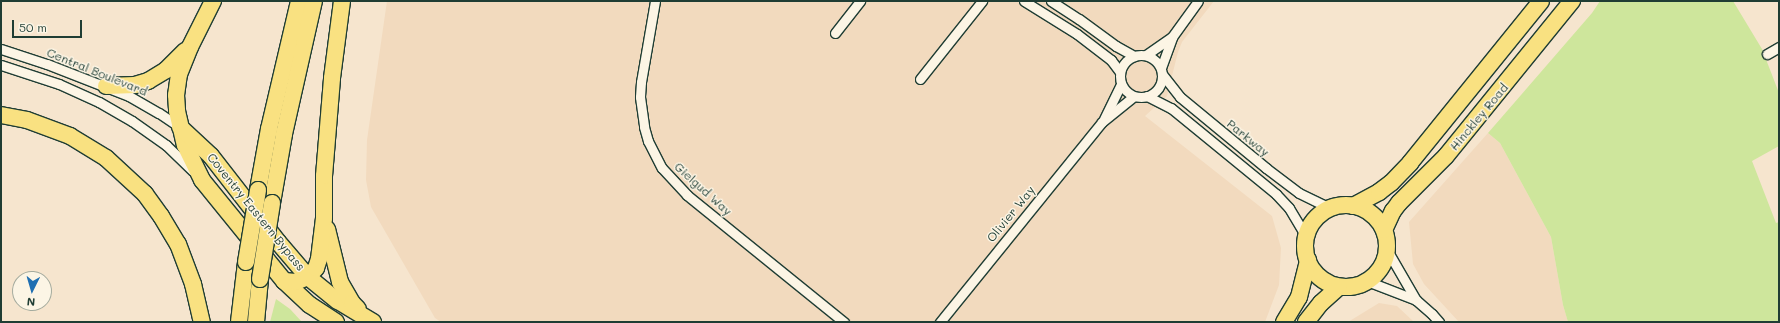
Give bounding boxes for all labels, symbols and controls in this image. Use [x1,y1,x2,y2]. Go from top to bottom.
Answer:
scale bar [14,12,84,38]
text: 50 m [19,19,47,35]
street label: Central Boulevard [45,45,149,99]
street label: Hinckley Road [1447,81,1511,153]
street label: Parkway [1224,117,1272,159]
street label: Coventry Eastern Bypass [204,150,308,274]
street label: Gielgud Way [671,159,735,219]
street label: Olivier Way [984,183,1038,245]
north arrow [12,271,52,311]
text: N [26,295,36,310]

